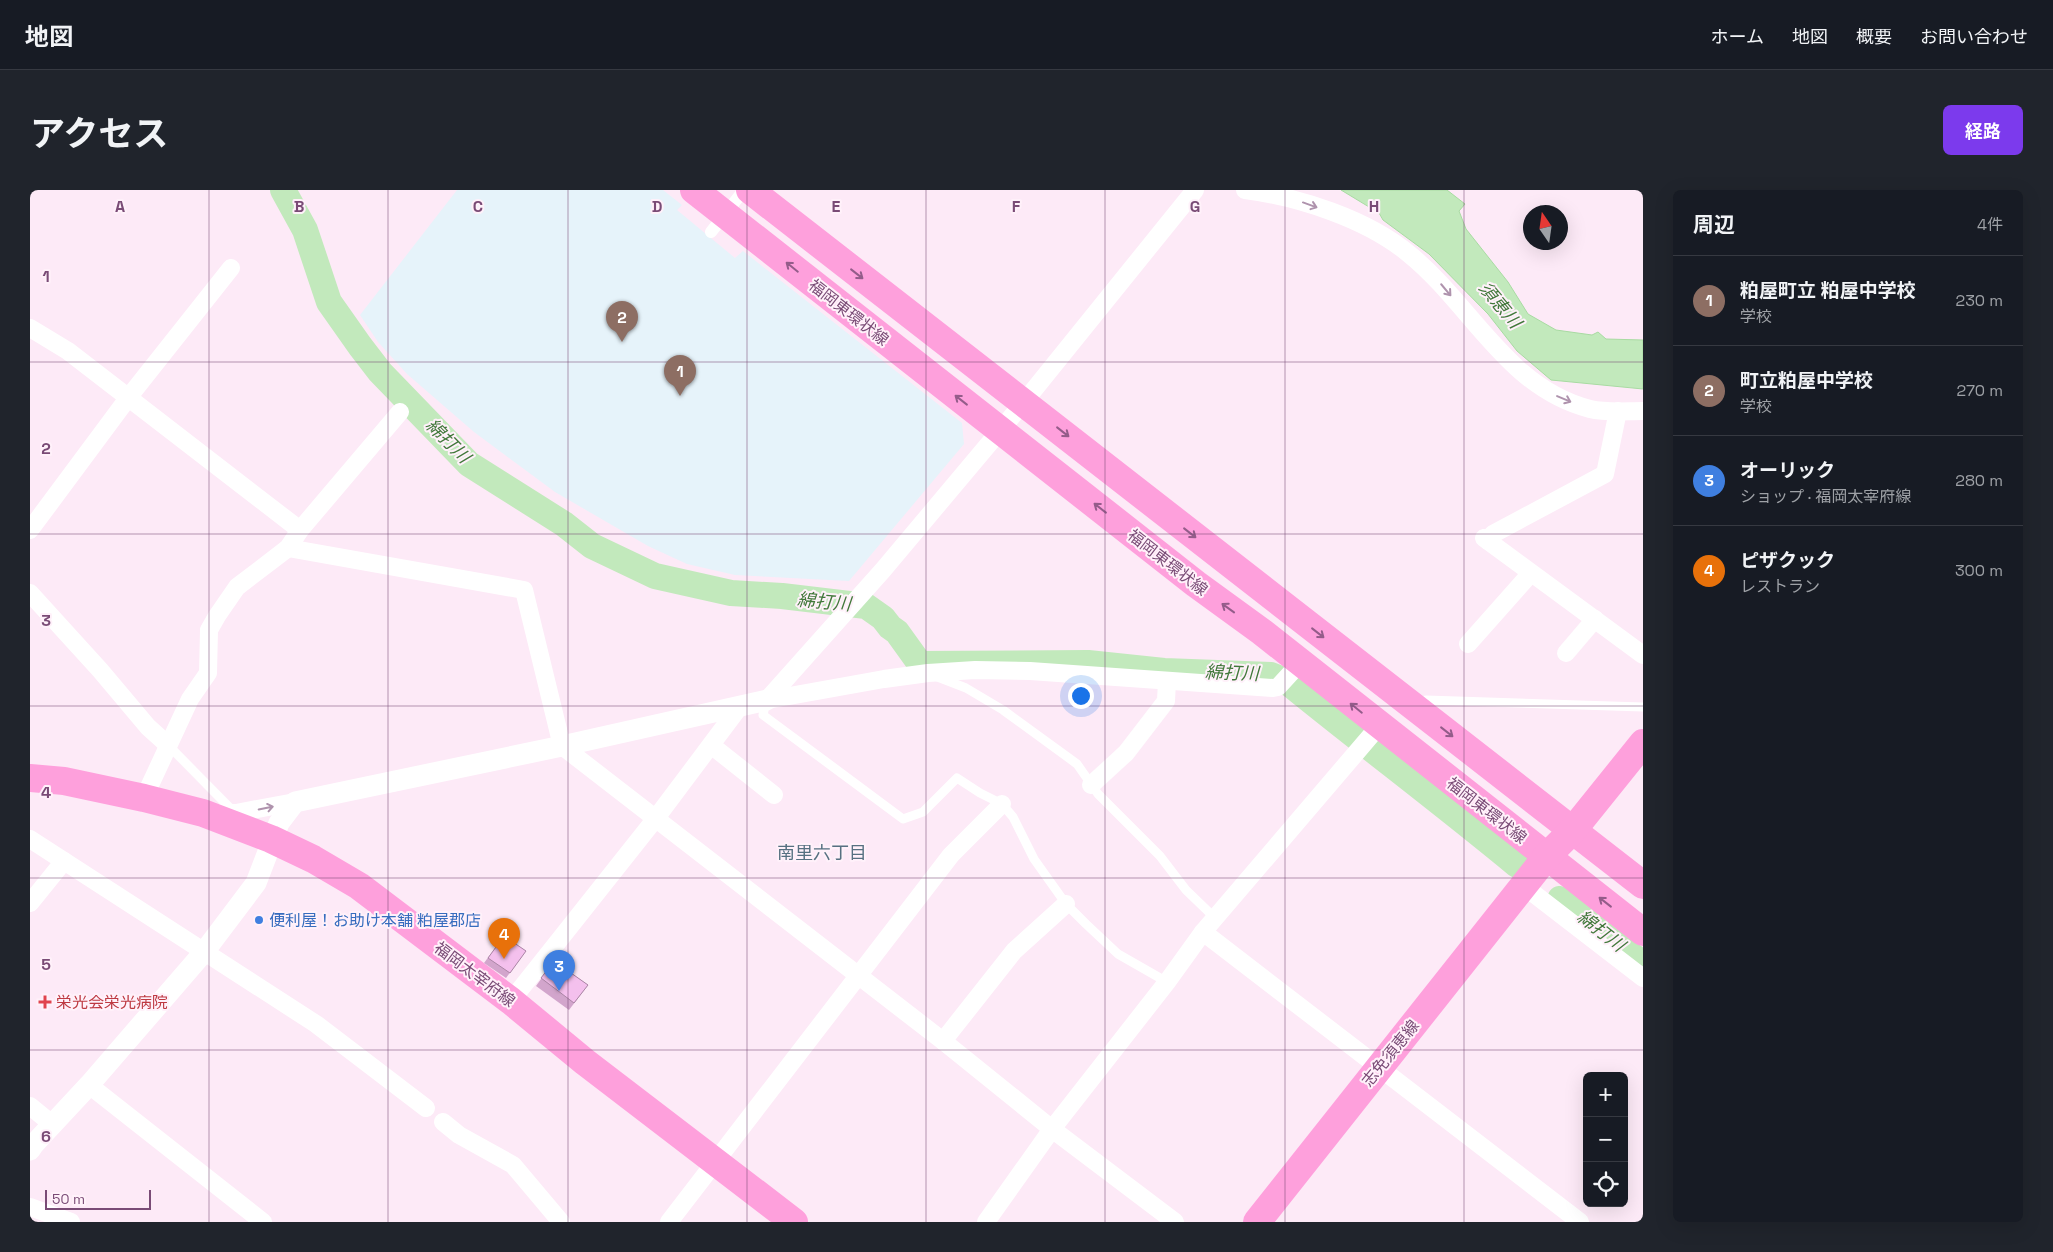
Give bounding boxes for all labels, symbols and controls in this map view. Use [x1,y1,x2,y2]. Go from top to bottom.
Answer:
text: 地図 [25,21,73,52]
text: ホーム [1711,25,1764,48]
text: 地図 [1792,25,1828,48]
text: 概要 [1856,25,1892,48]
text: お問い合わせ [1920,25,2028,48]
button: 経路 [1943,105,2023,155]
text: アクセス [30,112,168,156]
text: A [115,196,125,217]
text: B [294,196,304,217]
text: C [473,196,483,217]
text: D [652,196,662,217]
text: E [832,196,841,217]
text: F [1012,196,1021,217]
text: G [1190,196,1200,217]
text: H [1369,196,1379,217]
one-way arrow [1302,201,1317,210]
north arrow [1523,205,1568,250]
text: 周辺 [1693,211,1735,238]
text: 4件 [1977,214,2003,235]
one-way arrow [786,262,799,273]
text: 1 [42,266,50,287]
one-way arrow [850,268,863,279]
street label: 福岡東環状線 [804,275,893,350]
water label: 須恵川 [1474,277,1528,334]
text: 粕屋町立 粕屋中学校 [1740,278,1916,303]
one-way arrow [1440,283,1451,296]
text: 1 [1705,290,1713,311]
text: 230 m [1956,290,2003,311]
pin: 2 [606,301,638,342]
text: 学校 [1740,306,1772,327]
pin: 1 [664,355,696,396]
text: 町立粕屋中学校 [1740,368,1873,393]
text: 2 [1704,380,1714,401]
text: 270 m [1956,380,2003,401]
one-way arrow [1556,394,1571,404]
one-way arrow [954,395,968,405]
text: 学校 [1740,396,1772,417]
water label: 綿打川 [421,413,477,469]
one-way arrow [1056,427,1069,438]
text: 2 [41,438,51,459]
text: オーリック [1740,458,1835,483]
text: 3 [1704,470,1714,491]
text: 280 m [1955,470,2003,491]
text: ショップ · 福岡太宰府線 [1740,486,1911,507]
one-way arrow [1094,503,1107,514]
street label: 福岡東環状線 [1123,525,1212,600]
one-way arrow [1183,527,1196,538]
text: ピザクック [1740,548,1835,573]
text: 4 [1704,560,1714,581]
text: 300 m [1955,560,2003,581]
text: レストラン [1740,576,1820,597]
water label: 綿打川 [796,588,854,615]
one-way arrow [1221,603,1235,613]
text: 3 [41,610,51,631]
one-way arrow [1311,628,1324,639]
water label: 綿打川 [1205,660,1261,685]
your location [1068,683,1094,709]
one-way arrow [1350,702,1363,713]
one-way arrow [1440,727,1454,737]
street label: 福岡東環状線 [1442,773,1531,848]
text: 4 [41,782,51,803]
one-way arrow [257,803,273,812]
district label: 南里六丁目 [777,841,867,864]
one-way arrow [1598,896,1611,907]
water label: 綿打川 [1573,905,1631,958]
place label: 便利屋！お助け本舗 粕屋郡店 [269,910,481,931]
marker: 便利屋！お助け本舗 粕屋郡店 [253,914,265,926]
pin: 4 [488,918,520,959]
street label: 福岡太宰府線 [430,937,519,1012]
pin: 3 [543,950,575,991]
text: 5 [41,954,51,975]
place label: 栄光会栄光病院 [56,992,168,1013]
marker: 栄光会栄光病院 [38,995,52,1009]
street label: 志免須恵線 [1357,1016,1424,1091]
map controls [1583,1072,1628,1207]
button: + [1583,1072,1628,1117]
button: − [1583,1117,1628,1162]
text: 6 [41,1126,51,1147]
button: locate [1583,1162,1628,1207]
scale bar [45,1187,151,1210]
text: 50 m [52,1190,85,1208]

